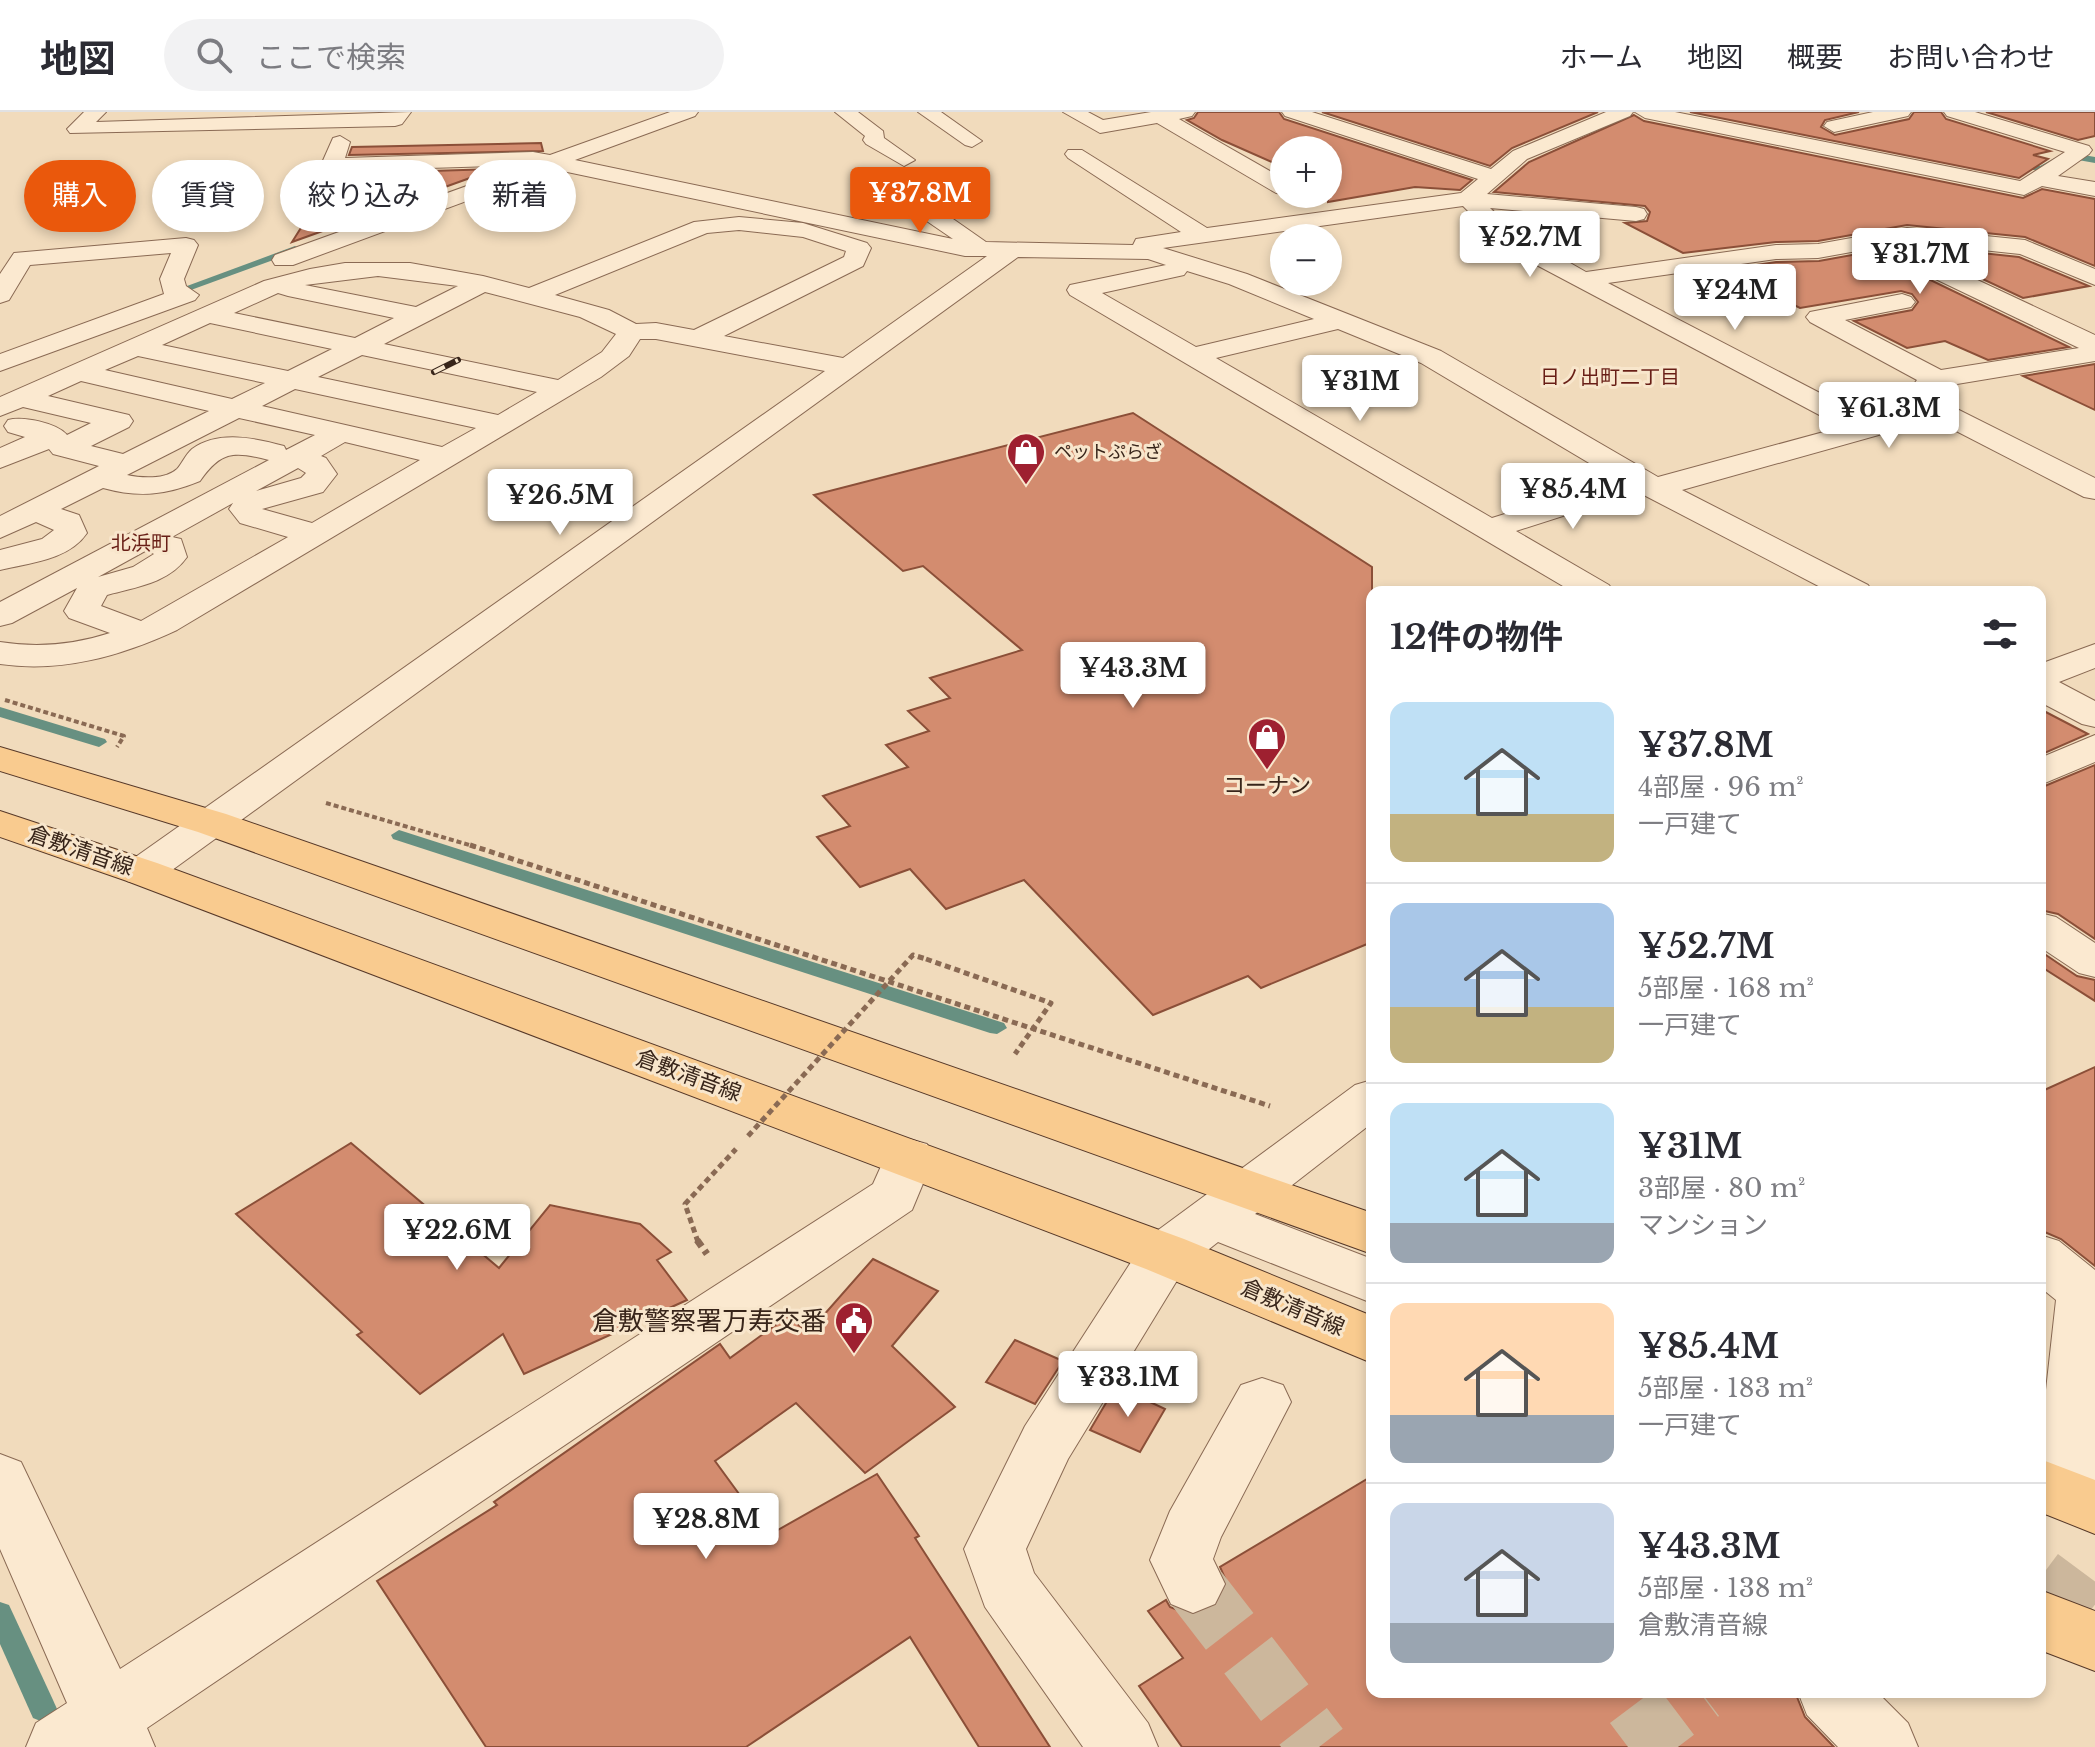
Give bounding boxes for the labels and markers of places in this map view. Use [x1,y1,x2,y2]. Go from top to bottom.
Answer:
pin: ¥37.8M [855,167,985,235]
pin: ¥52.7M [1465,211,1595,279]
pin: ¥31.7M [1855,228,1985,296]
pin: ¥24M [1688,264,1782,332]
pin: ¥31M [1313,355,1407,423]
pin: ¥61.3M [1824,382,1954,450]
shop icon: ペットぷらざ [1005,431,1047,486]
place label: ペットぷらざ [1054,441,1162,463]
pin: ¥85.4M [1508,463,1638,531]
pin: ¥26.5M [495,469,625,537]
pin: ¥43.3M [1068,642,1198,710]
shop icon: コーナン [1246,716,1288,771]
place label: コーナン [1223,772,1311,799]
pin: ¥22.6M [392,1204,522,1272]
public building icon: 倉敷警察署万寿交番 [833,1300,875,1355]
place label: 倉敷警察署万寿交番 [592,1305,826,1337]
pin: ¥33.1M [1063,1351,1193,1419]
pin: ¥28.8M [641,1493,771,1561]

